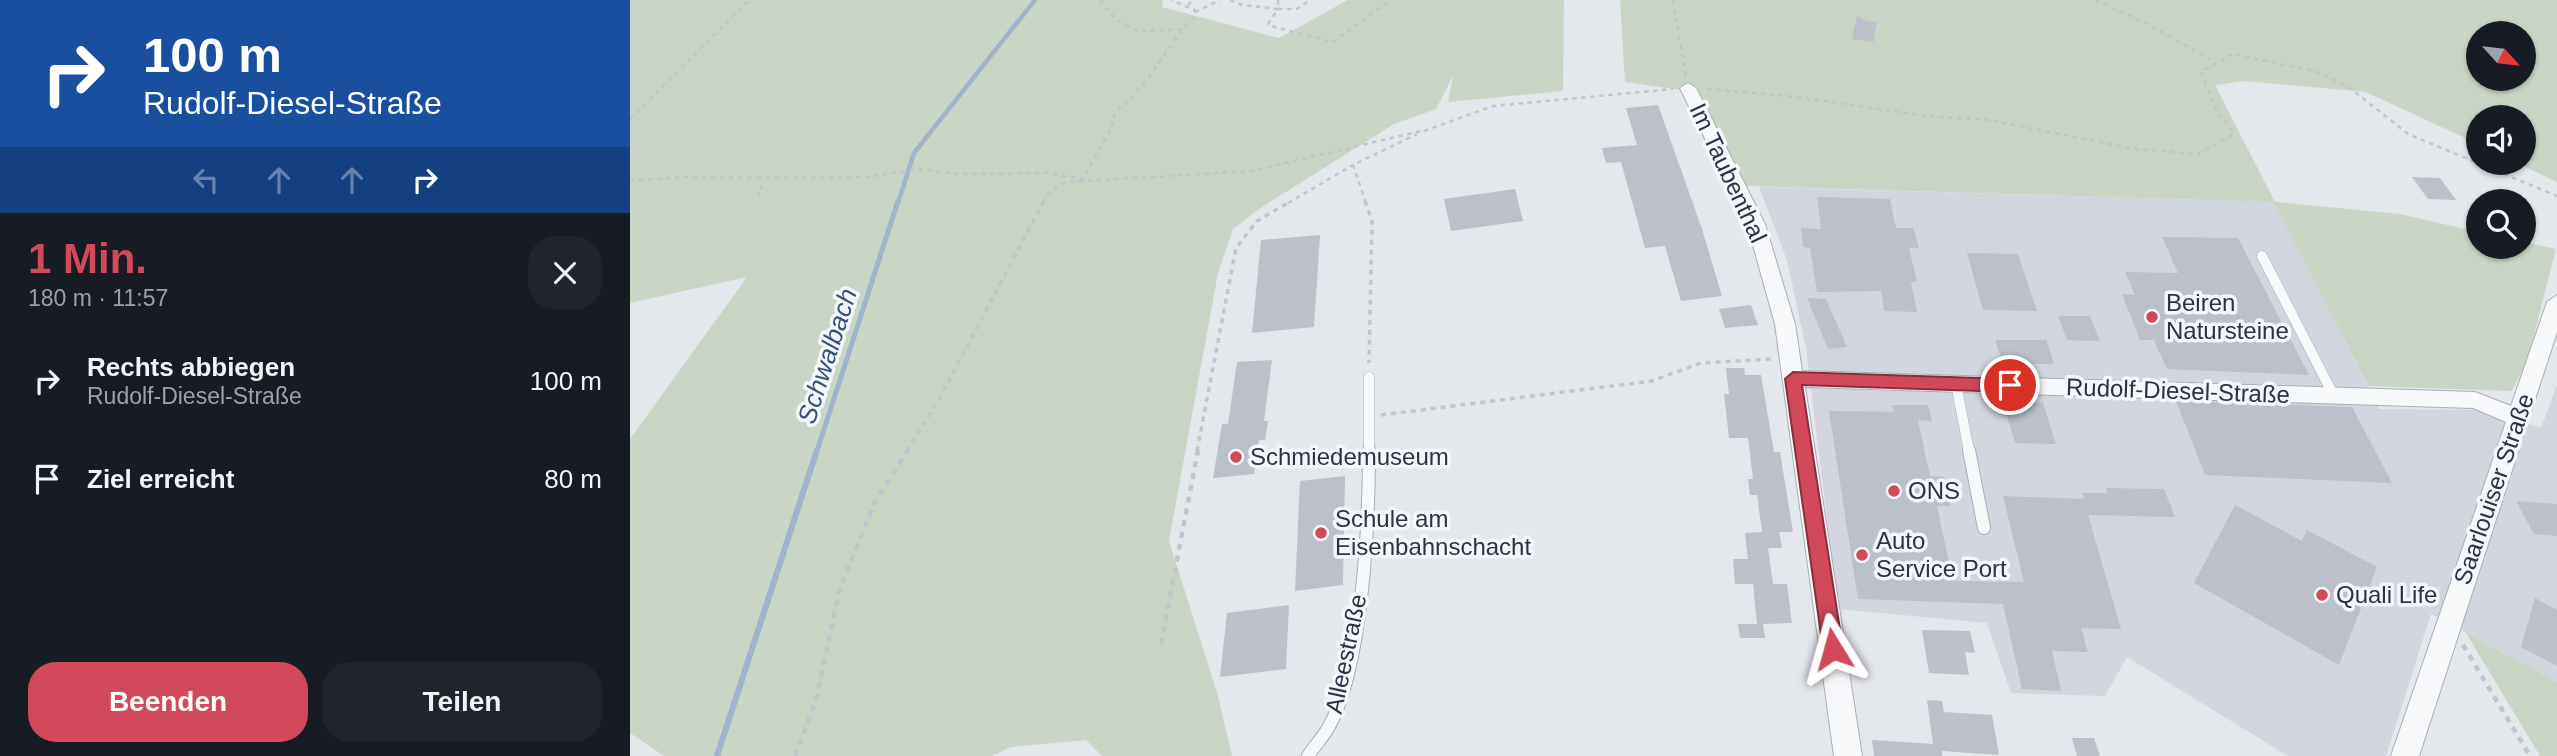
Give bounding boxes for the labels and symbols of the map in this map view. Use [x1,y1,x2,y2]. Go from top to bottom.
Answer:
north arrow [2466,21,2536,91]
street label: Im Taubenthal [1684,99,1772,247]
water label: Schwalbach [791,285,863,427]
place label: Beiren Natursteine [2166,289,2289,344]
marker: Beiren Natursteine [2144,309,2160,325]
pin [1980,355,2040,415]
street label: Rudolf-Diesel-Straße [2066,373,2290,408]
street label: Saarlouiser Straße [2448,390,2539,588]
place label: Schmiedemuseum [1250,443,1449,470]
marker: Schmiedemuseum [1228,449,1244,465]
place label: ONS [1908,477,1960,504]
marker: ONS [1886,483,1902,499]
place label: Schule am Eisenbahnschacht [1335,505,1531,560]
marker: Schule am Eisenbahnschacht [1313,525,1329,541]
place label: Auto Service Port [1876,527,2007,582]
marker: Auto Service Port [1854,547,1870,563]
place label: Quali Life [2336,581,2437,608]
marker: Quali Life [2314,587,2330,603]
street label: Alleestraße [1320,592,1371,716]
position arrow [1796,612,1870,686]

